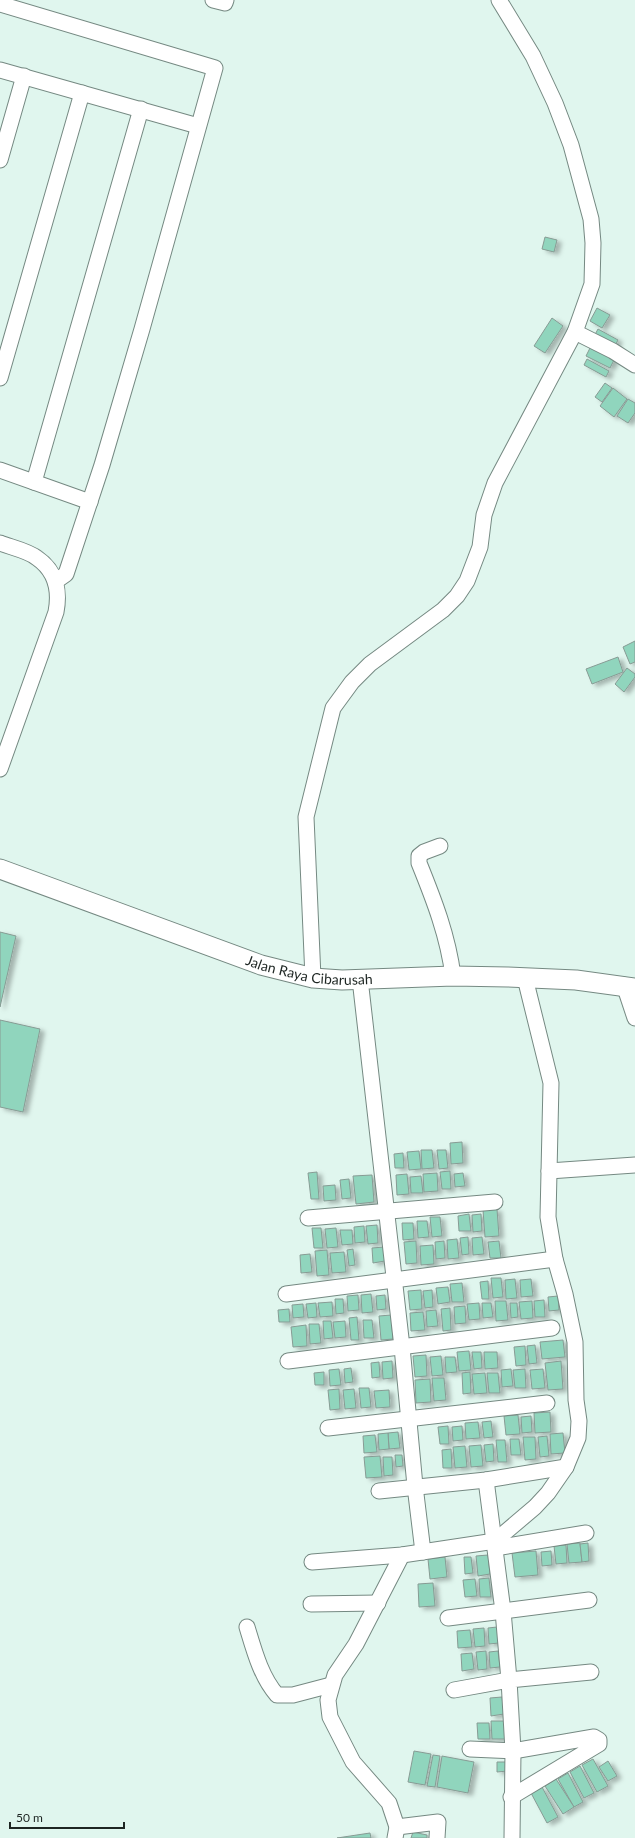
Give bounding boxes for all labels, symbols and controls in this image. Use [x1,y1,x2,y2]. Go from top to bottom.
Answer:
street label: Jalan Raya Cibarusah [244,951,373,988]
scale bar [10,1804,124,1830]
text: 50 m [16,1810,43,1825]

